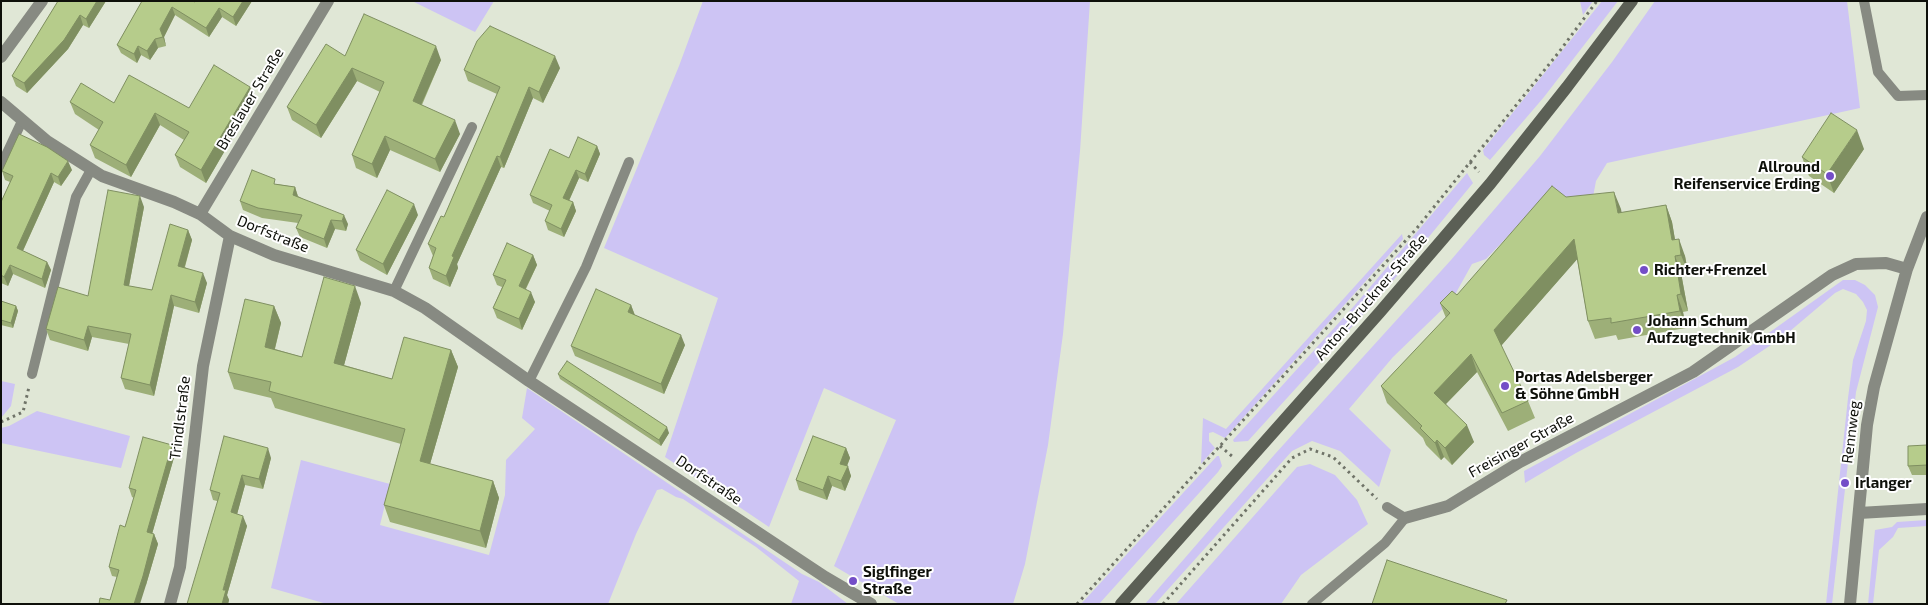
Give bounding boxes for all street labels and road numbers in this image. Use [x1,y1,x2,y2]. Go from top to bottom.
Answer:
street label: Breslauer Straße [212,45,288,153]
street label: Dorfstraße [234,211,312,257]
street label: Anton-Bruckner-Straße [1311,230,1431,364]
street label: Trindlstraße [166,375,194,461]
street label: Rennweg [1838,399,1864,465]
street label: Freisinger Straße [1465,409,1577,481]
street label: Dorfstraße [672,451,746,509]

